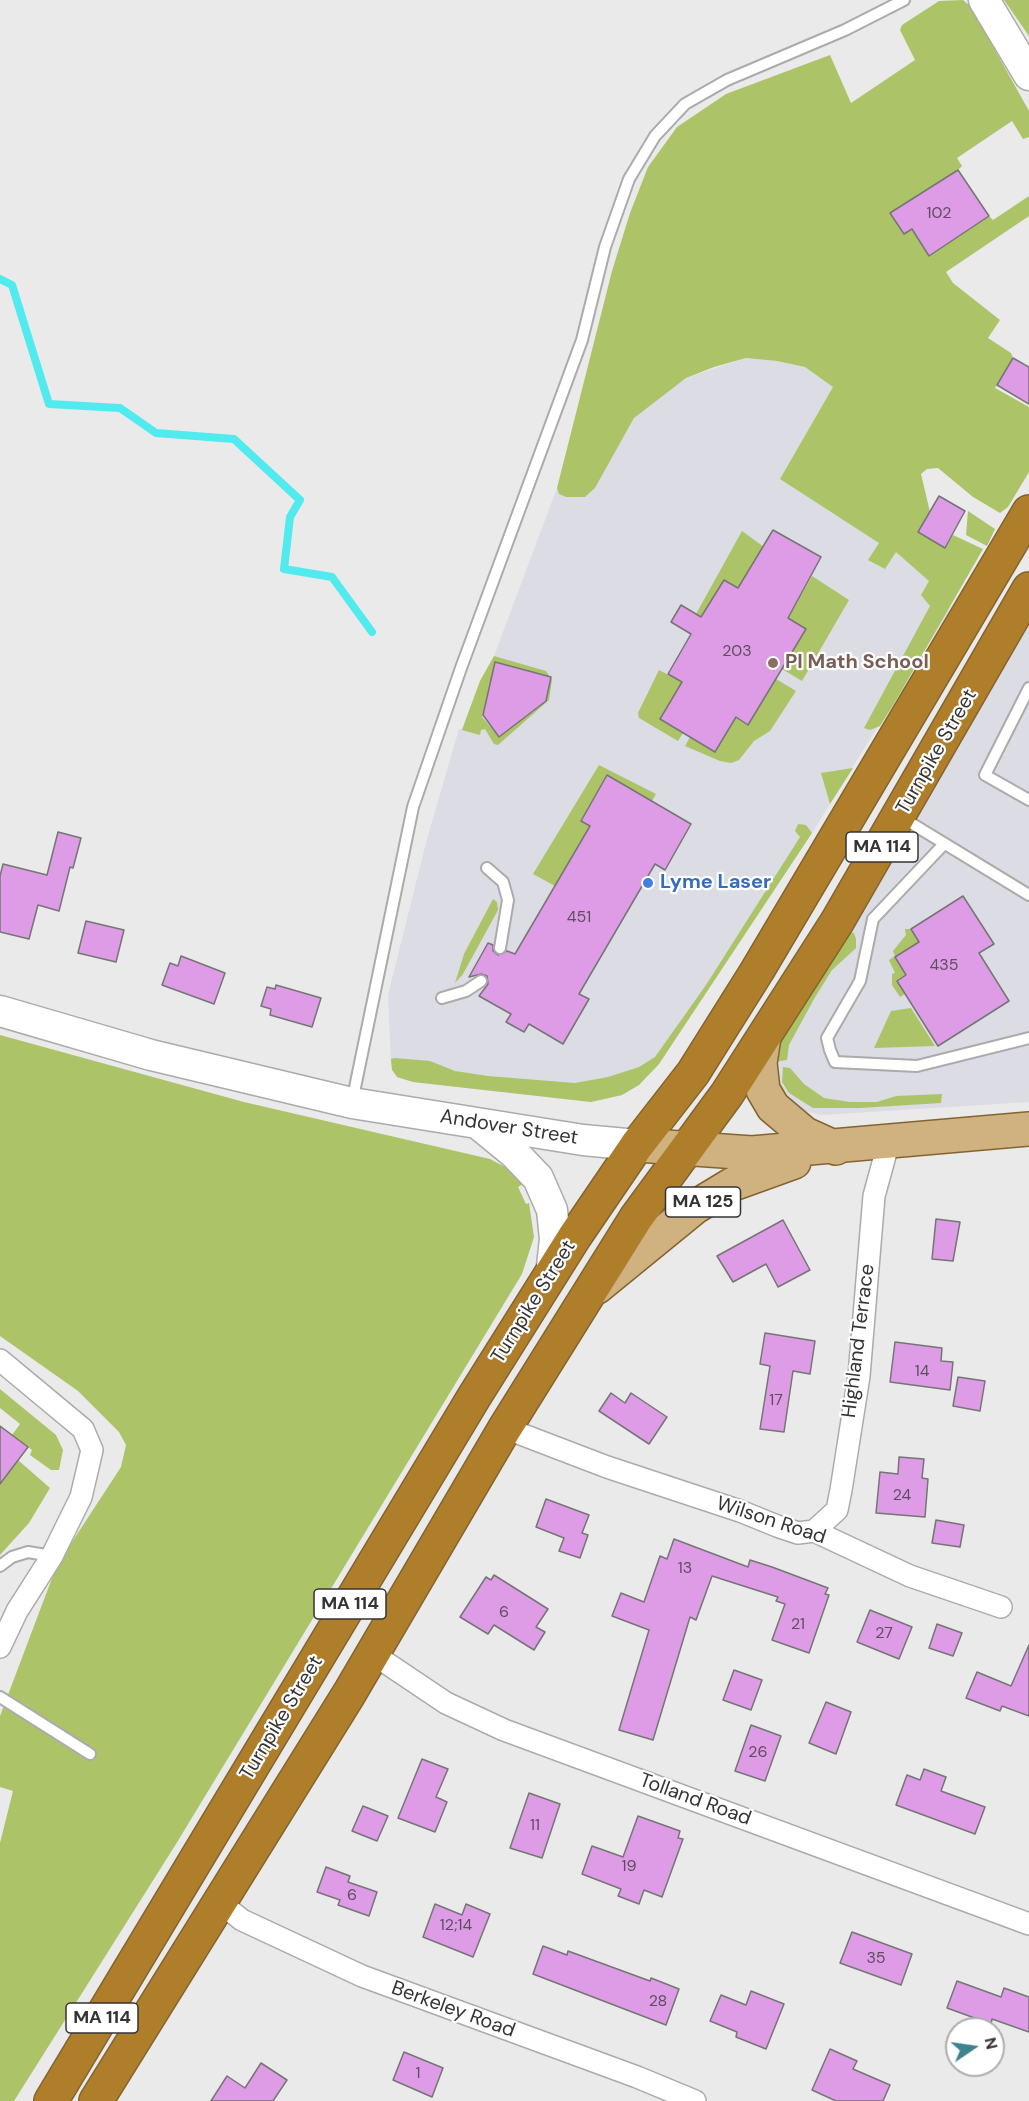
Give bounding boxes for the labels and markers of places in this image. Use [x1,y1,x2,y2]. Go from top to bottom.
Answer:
place label: PI Math School [785,651,929,675]
marker: PI Math School [766,656,780,670]
place label: Lyme Laser [660,871,771,895]
marker: Lyme Laser [641,876,655,890]

